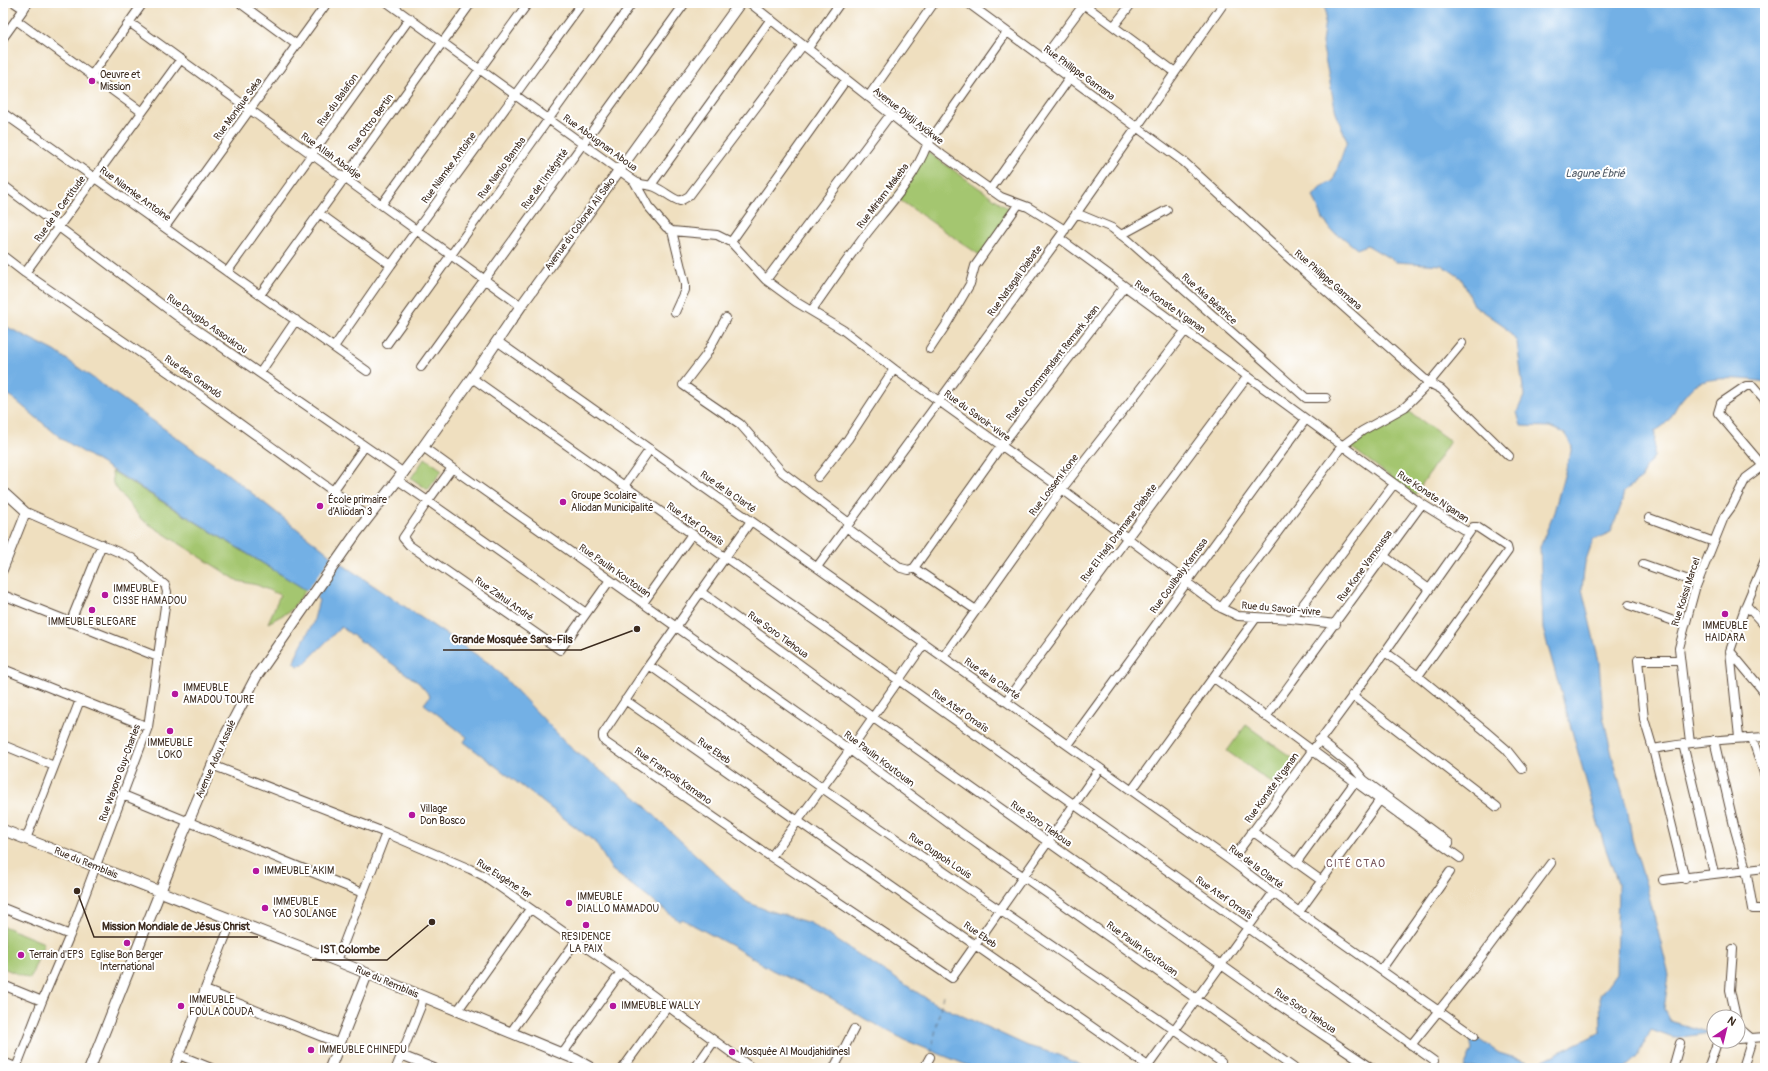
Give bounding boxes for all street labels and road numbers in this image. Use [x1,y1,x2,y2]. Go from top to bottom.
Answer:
street label: Rue Philippe Gamana [1041,43,1117,103]
street label: Rue du Balafon [315,71,361,129]
street label: Rue Monique Seka [211,75,265,143]
street label: Avenue Djidji Ayökwe [870,85,946,147]
street label: Rue Ottro Bertin [346,91,396,154]
street label: Rue Abougnan Aboua [560,112,640,174]
street label: Rue Allah Aboidje [299,130,363,182]
street label: Rue Niamke Antoine [419,130,479,206]
street label: Rue Nanlo Bamba [476,135,529,201]
street label: Rue de l'Intégrité [519,146,571,212]
street label: Rue Miriam Makeba [855,161,912,231]
street label: Rue Niamke Antoine [97,164,173,224]
street label: Rue de la Certitude [32,174,88,244]
street label: Avenue du Colonel Ali Sako [542,175,618,273]
street label: Rue Natagali Diabate [985,243,1045,319]
street label: Rue Philippe Gamana [1292,247,1364,313]
street label: Rue Aka Béatrice [1179,271,1239,327]
street label: Rue Konate N'ganan [1132,278,1208,336]
street label: Rue Dougbo Assoukrou [164,292,250,356]
street label: Rue du Commandant Remark Jean [1004,302,1102,423]
street label: Rue des Gnandô [162,353,224,401]
street label: Rue du Savoir-vivre [941,388,1013,444]
street label: Rue Losseni Kone [1027,452,1081,518]
street label: Rue de la Clarté [698,468,758,516]
street label: Rue Konate N'ganan [1395,468,1472,526]
street label: Rue El Hadj Dramane Diabate [1078,482,1160,584]
street label: Rue Atef Omaîs [664,500,726,548]
street label: Rue Kone Vamoussa [1335,528,1395,604]
street label: Rue Coulibaly Kamssa [1148,536,1211,616]
street label: Rue Paulin Koutouan [577,542,654,601]
street label: Rue Koissi Marcel [1669,556,1703,628]
street label: Rue Zahui André [472,574,536,624]
street label: Rue du Savoir-vivre [1241,600,1321,618]
street label: Rue Soro Tiehoua [745,609,811,661]
street label: Rue de la Clarté [962,655,1022,703]
street label: Rue Atef Omaîs [929,687,991,735]
street label: Avenue Adou Assalé [193,718,239,800]
street label: Rue Wayoro Guy-Charles [97,722,143,823]
street label: Rue Paulin Koutouan [841,729,917,790]
street label: Rue Ebeb [695,735,733,767]
street label: Rue François Kamano [632,745,714,808]
street label: Rue Konate N'ganan [1242,750,1302,826]
street label: Rue Soro Tiehoua [1008,798,1074,850]
street label: Rue Ouppoh Louis [906,831,974,882]
street label: Rue de la Clarté [1226,843,1286,891]
street label: Rue du Remblais [52,845,120,881]
street label: Rue Eugène 1er [474,857,534,902]
street label: Rue Atef Omaîs [1193,874,1255,922]
street label: Rue Ebeb [961,919,999,951]
street label: Rue Paulin Koutouan [1104,919,1180,979]
street label: Rue du Remblais [353,963,421,1001]
street label: Rue Soro Tiehoua [1272,986,1339,1036]

